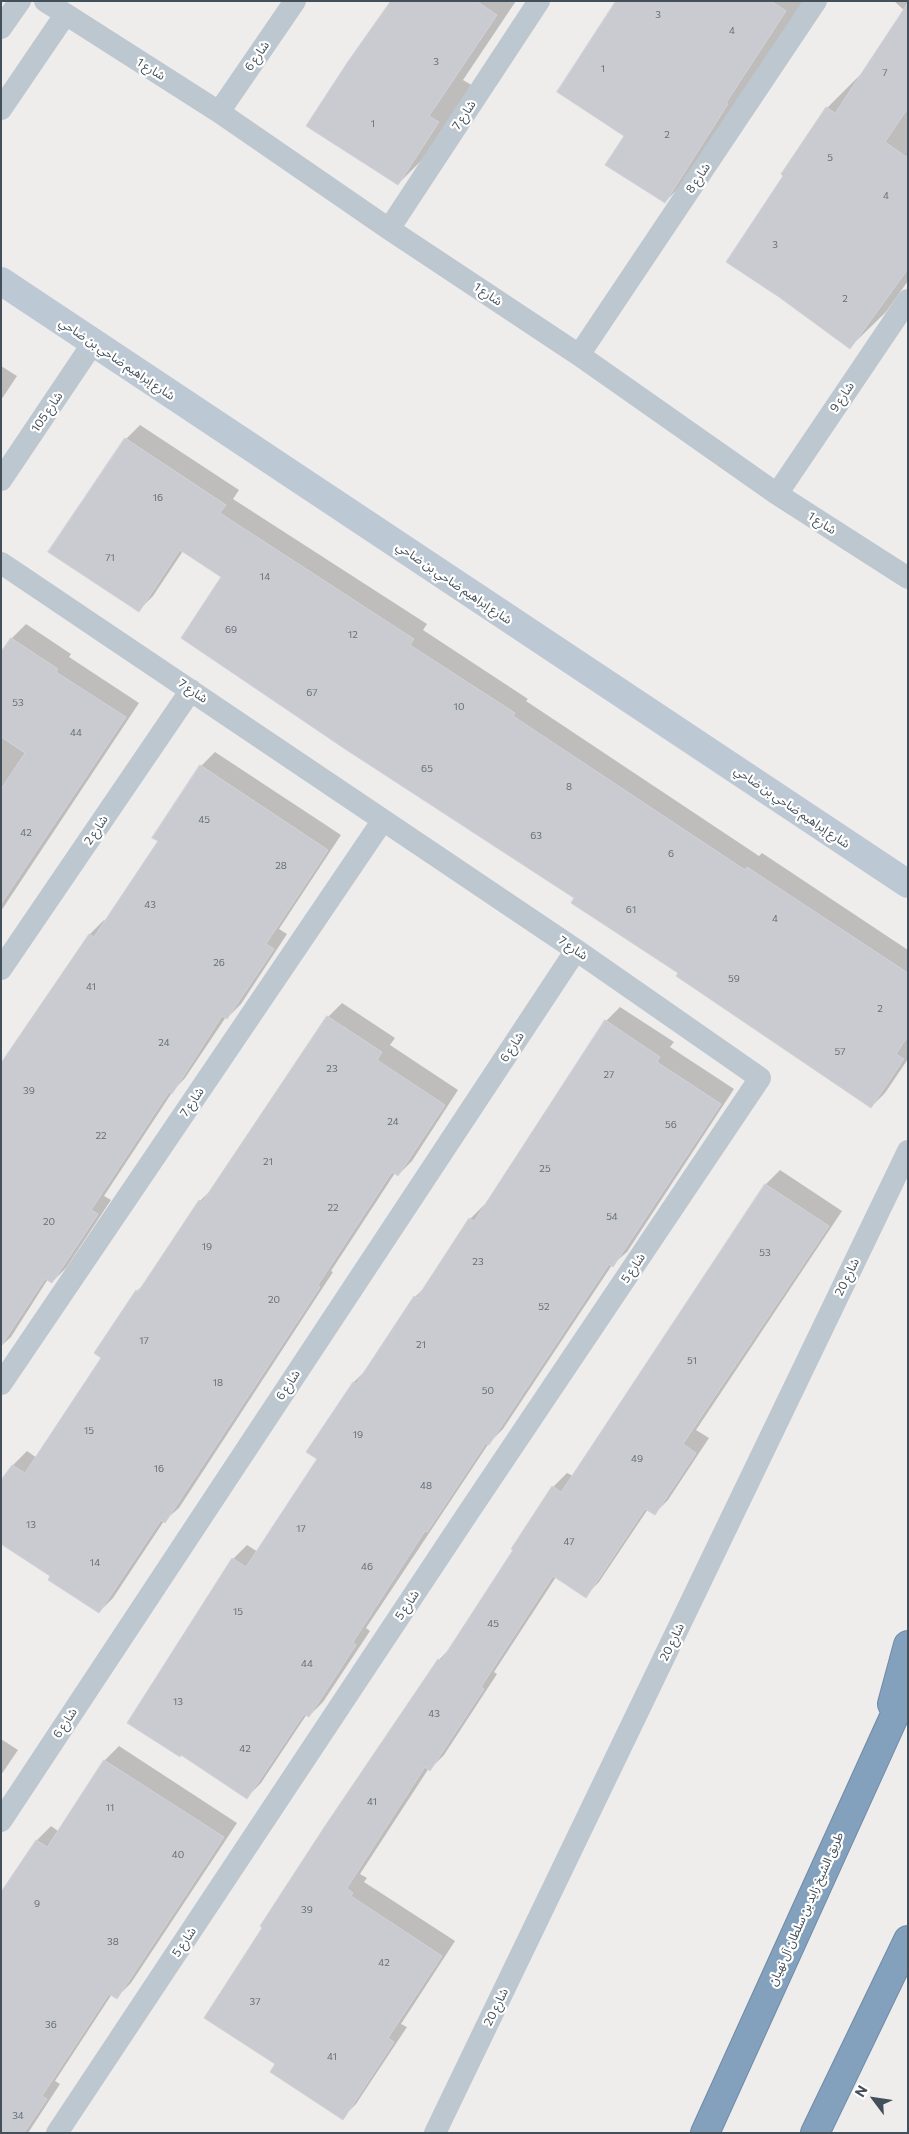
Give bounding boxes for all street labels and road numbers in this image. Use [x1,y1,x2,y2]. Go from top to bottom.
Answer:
street label: شارع 6 [242,38,272,74]
street label: شارع 1 [134,55,168,83]
street label: شارع 7 [449,98,479,132]
street label: شارع 8 [683,160,713,196]
street label: شارع 1 [471,279,505,309]
street label: شارع إبراهيم ضاحي بن ضاحي [56,315,178,403]
street label: شارع 9 [827,379,857,415]
street label: شارع 105 [28,389,66,435]
street label: شارع 1 [805,509,839,537]
street label: شارع إبراهيم ضاحي بن ضاحي [393,539,515,627]
street label: شارع 7 [176,676,210,706]
street label: شارع إبراهيم ضاحي بن ضاحي [731,763,853,851]
street label: شارع 2 [81,813,111,847]
street label: شارع 7 [556,933,590,963]
street label: شارع 6 [497,1029,527,1065]
street label: شارع 7 [177,1085,207,1119]
street label: شارع 5 [618,1250,648,1286]
street label: شارع 20 [832,1256,862,1298]
street label: شارع 6 [273,1367,303,1403]
street label: شارع 5 [392,1587,422,1623]
street label: شارع 20 [657,1621,687,1663]
street label: شارع 6 [50,1705,80,1741]
street label: طريق الشيخ زايد بن سلطان آل نهيان [765,1830,847,1988]
street label: شارع 5 [169,1924,199,1960]
street label: شارع 20 [481,1986,511,2028]

